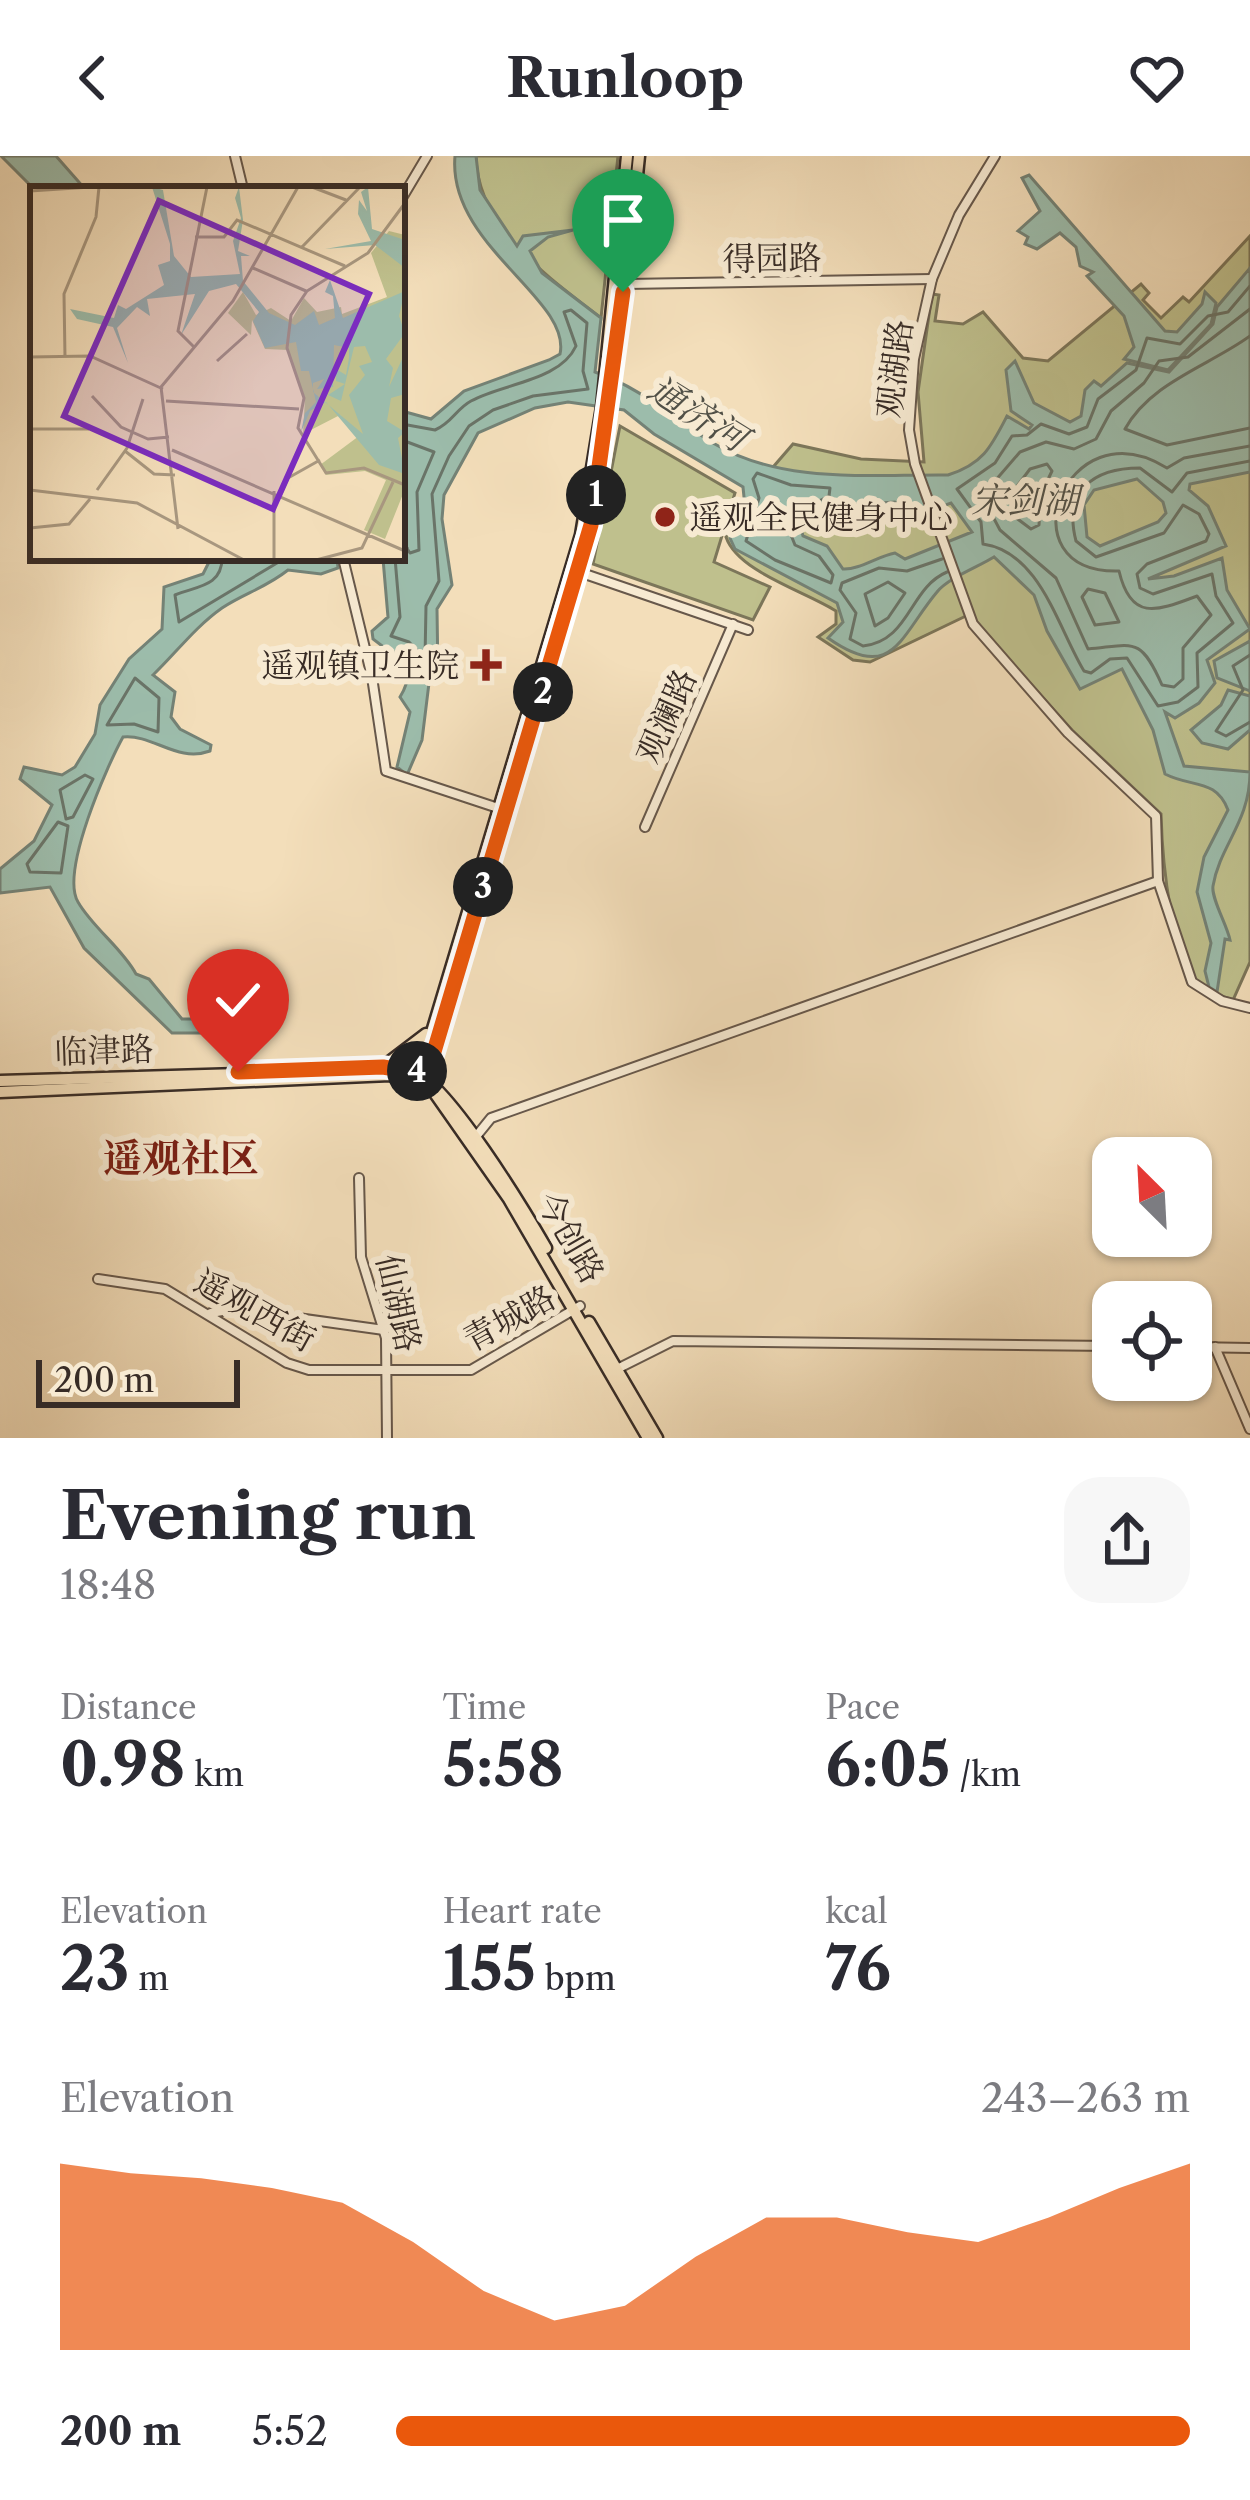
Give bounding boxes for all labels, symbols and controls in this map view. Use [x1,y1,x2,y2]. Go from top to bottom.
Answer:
icon: back [60,45,126,111]
text: Runloop [506,45,744,111]
icon: heart [1124,45,1190,111]
pin [572,169,674,292]
inset map [30,186,405,561]
icon: arrive [590,187,656,253]
street label: 得园路 [722,237,822,280]
street label: 观湖路 [868,317,921,421]
water label: 通济河 [641,366,761,463]
pin: 1 [566,465,626,525]
text: 1 [589,474,603,515]
water label: 宋剑湖 [971,478,1085,522]
place label: 遥观全民健身中心 [689,497,953,538]
marker: 遥观全民健身中心 [652,504,678,530]
place label: 遥观镇卫生院 [261,645,459,686]
marker: 遥观镇卫生院 [470,649,502,681]
pin: 2 [513,662,573,722]
street label: 观澜路 [628,663,705,770]
text: 2 [533,671,553,712]
pin: 3 [453,857,513,917]
text: 3 [474,866,492,907]
pin [187,949,289,1072]
icon: check [205,967,271,1033]
street label: 临津路 [54,1028,154,1073]
pin: 4 [387,1041,447,1101]
text: 4 [407,1050,427,1091]
district label: 遥观社区 [103,1134,259,1182]
north arrow [1092,1137,1212,1257]
map controls [1092,1137,1212,1401]
street label: 今创路 [528,1184,613,1290]
street label: 仙湖路 [367,1250,430,1356]
street label: 遥观西街 [187,1261,322,1360]
street label: 青城路 [456,1277,562,1360]
button: locate [1092,1281,1212,1401]
scale bar [36,1354,240,1407]
text: 200 m [54,1360,154,1401]
text: Evening run [60,1475,476,1556]
button: share [1064,1477,1190,1603]
text: 18:48 [60,1561,156,1609]
text: Distance [60,1687,197,1728]
text: Time [443,1687,526,1728]
text: Pace [825,1687,900,1728]
text: 0.98 [60,1728,185,1802]
text: 5:58 [443,1728,564,1802]
text: 6:05 [825,1728,950,1802]
text: km [185,1754,244,1795]
text: /km [950,1754,1021,1795]
text: Elevation [60,1891,207,1932]
text: Heart rate [443,1891,602,1932]
text: kcal [825,1891,888,1932]
text: 23 [60,1932,129,2006]
text: 155 [443,1932,536,2006]
text: 76 [825,1932,891,2006]
text: m [129,1958,169,1999]
text: bpm [536,1958,616,1999]
text: Elevation [60,2074,234,2122]
text: 243–263 m [981,2074,1190,2122]
text: 200 m [60,2407,181,2455]
text: 5:52 [252,2407,328,2455]

